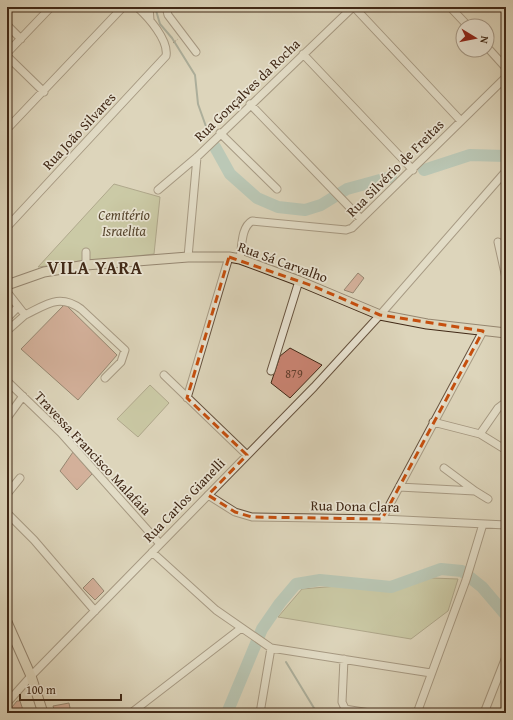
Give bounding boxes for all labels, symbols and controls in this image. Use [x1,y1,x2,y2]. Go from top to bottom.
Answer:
north arrow [455,18,495,58]
street label: Rua Gonçalves da Rocha [190,34,305,146]
text: N [476,35,493,45]
street label: Rua João Silvares [38,88,120,174]
street label: Rua Silvério de Freitas [342,115,448,221]
park label: Cemitério Israelita [98,205,150,241]
street label: Rua Sá Carvalho [235,237,331,287]
district label: VILA YARA [47,254,143,281]
house number: 879 [285,365,303,382]
street label: Travessa Francisco Malafaia [30,386,156,520]
street label: Rua Carlos Gianelli [139,453,229,547]
street label: Rua Dona Clara [310,495,400,517]
scale bar [20,676,121,702]
text: 100 m [26,681,56,698]

